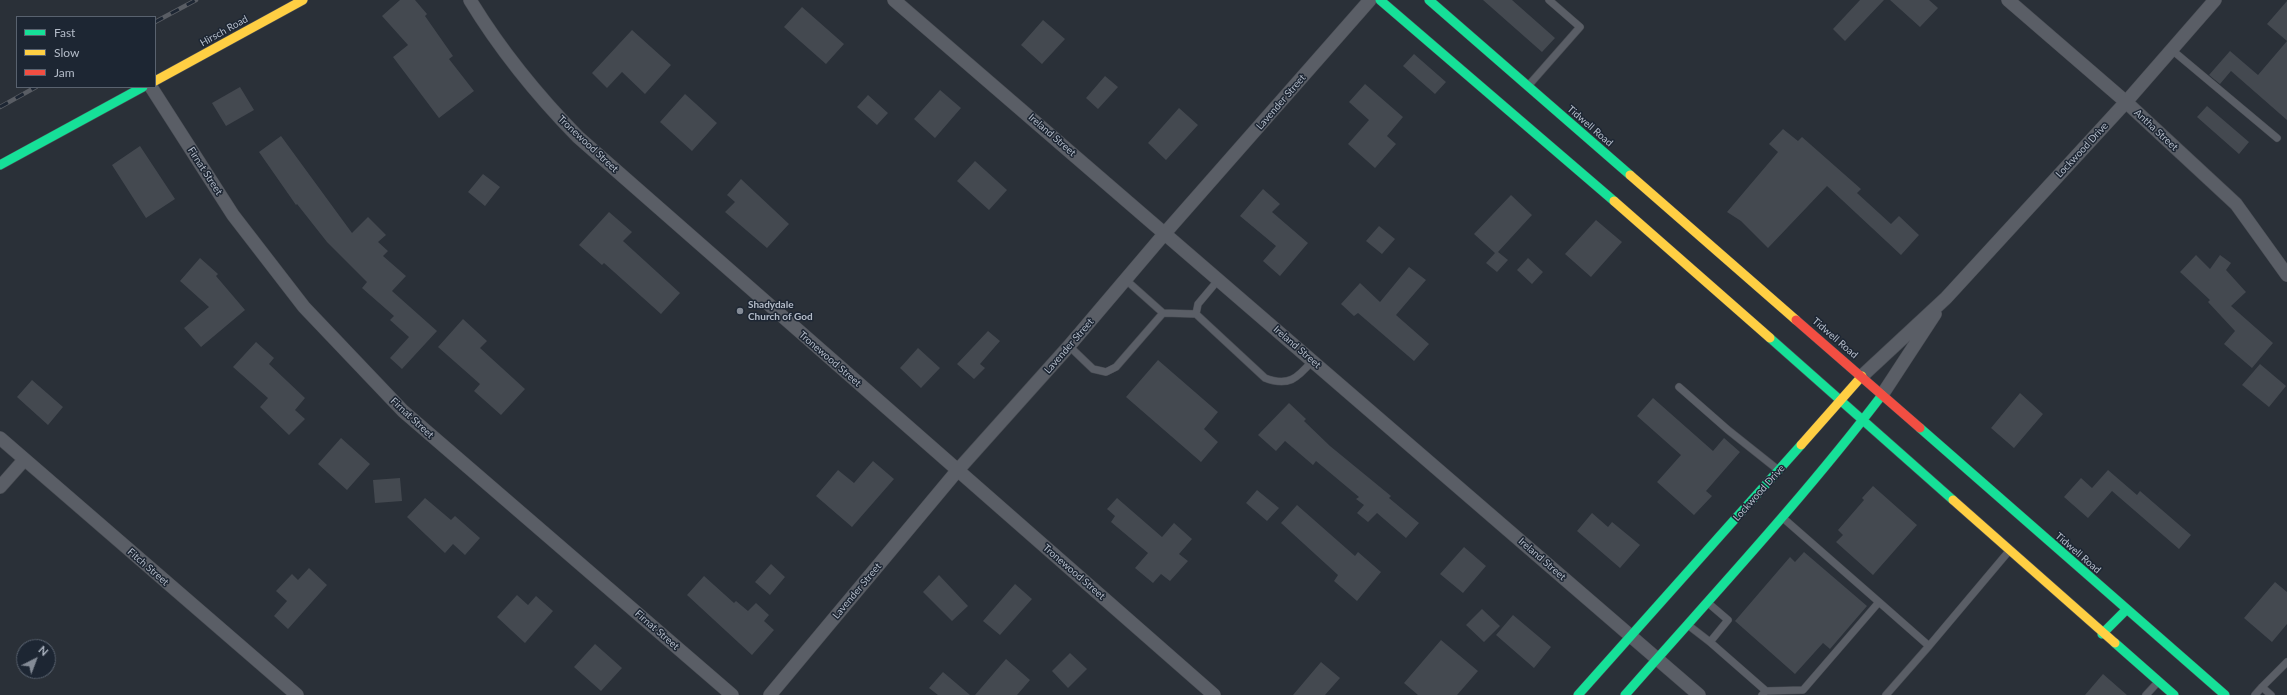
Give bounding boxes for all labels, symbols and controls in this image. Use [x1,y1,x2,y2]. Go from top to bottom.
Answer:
street label: Hirsch Road [198,13,250,49]
legend [16,16,156,88]
text: Fast [54,25,75,40]
text: Slow [54,45,79,60]
text: Jam [54,65,75,80]
street label: Lavender Street [1254,72,1308,132]
street label: Tidwell Road [1565,103,1615,149]
street label: Antha Street [2132,107,2180,153]
street label: Ireland Street [1026,111,1078,159]
street label: Tronewood Street [555,113,621,175]
street label: Lockwood Drive [2053,120,2111,180]
street label: Firnat Street [185,145,225,197]
place label: Shadydale Church of God [748,299,813,322]
marker: Shadydale Church of God [735,306,745,316]
street label: Tidwell Road [1810,315,1860,361]
street label: Lavender Street [1042,316,1096,376]
street label: Ireland Street [1271,323,1323,371]
street label: Tronewood Street [797,329,863,389]
street label: Firnat Street [388,395,436,441]
street label: Lockwood Drive [1731,462,1787,524]
street label: Tidwell Road [2053,530,2103,576]
street label: Ireland Street [1516,535,1568,583]
street label: Tronewood Street [1041,542,1107,602]
street label: Fitch Street [125,546,171,588]
street label: Lavender Street [830,561,884,621]
street label: Firnat Street [632,608,682,652]
north arrow [16,639,56,679]
text: N [36,643,51,658]

